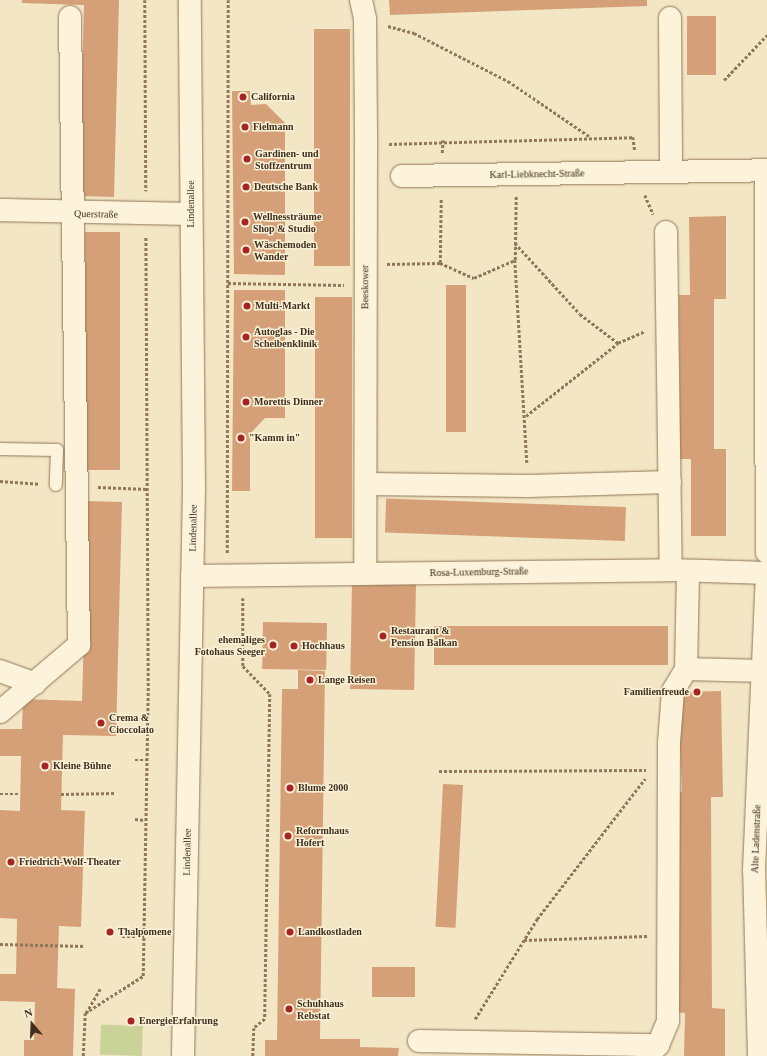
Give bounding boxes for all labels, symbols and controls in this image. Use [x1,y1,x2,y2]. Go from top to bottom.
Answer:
place label: California [251,91,295,103]
marker: California [238,92,248,102]
place label: Fielmann [253,121,294,133]
marker: Fielmann [240,122,250,132]
place label: Gardinen- und Stoffzentrum [255,147,319,170]
marker: Gardinen- und Stoffzentrum [242,154,252,164]
street label: Karl-Liebknecht-Straße [489,167,585,181]
street label: Lindenallee [185,180,197,228]
place label: Deutsche Bank [254,181,318,193]
marker: Deutsche Bank [241,182,251,192]
street label: Querstraße [74,208,118,220]
place label: Wellnessträume Shop & Studio [253,210,321,234]
marker: Wellnessträume Shop & Studio [240,217,250,227]
place label: Wäschemoden Wander [254,238,316,262]
marker: Wäschemoden Wander [241,245,251,255]
street label: Beeskower [359,265,371,309]
place label: Multi-Markt [255,300,310,312]
marker: Multi-Markt [242,301,252,311]
place label: Autoglas - Die Scheibenklinik [254,325,317,348]
marker: Autoglas - Die Scheibenklinik [241,332,251,342]
place label: Morettis Dinner [254,396,323,408]
marker: Morettis Dinner [241,397,251,407]
place label: "Kamm in" [249,432,300,444]
marker: "Kamm in" [236,433,246,443]
street label: Lindenallee [187,504,199,552]
street label: Rosa-Luxemburg-Straße [430,565,528,579]
place label: Restaurant & Pension Balkan [391,624,457,648]
marker: Restaurant & Pension Balkan [378,631,388,641]
place label: ehemaliges Fotohaus Seeger [195,633,265,656]
marker: ehemaliges Fotohaus Seeger [268,640,278,650]
place label: Hochhaus [302,640,345,652]
marker: Hochhaus [289,641,299,651]
place label: Lange Reisen [318,674,376,686]
marker: Lange Reisen [305,675,315,685]
place label: Familienfreude [624,686,689,698]
marker: Familienfreude [692,687,702,697]
place label: Crema & Cioccolato [109,711,154,734]
marker: Crema & Cioccolato [96,718,106,728]
place label: Kleine Bühne [53,760,111,772]
marker: Kleine Bühne [40,761,50,771]
place label: Blume 2000 [298,782,348,794]
marker: Blume 2000 [285,783,295,793]
street label: Alte Ladenstraße [749,805,763,873]
place label: Reformhaus Hofert [296,824,349,848]
street label: Lindenallee [181,828,193,876]
marker: Reformhaus Hofert [283,831,293,841]
place label: Friedrich-Wolf-Theater [19,856,121,868]
marker: Friedrich-Wolf-Theater [6,857,16,867]
place label: Thalpomene [118,926,171,938]
place label: Landkostladen [298,926,362,938]
marker: Thalpomene [105,927,115,937]
marker: Landkostladen [285,927,295,937]
place label: Schuhhaus Rebstat [297,997,344,1020]
north arrow [12,1004,52,1044]
marker: Schuhhaus Rebstat [284,1004,294,1014]
text: N [22,1006,34,1020]
place label: EnergieErfahrung [139,1015,218,1027]
marker: EnergieErfahrung [126,1016,136,1026]

